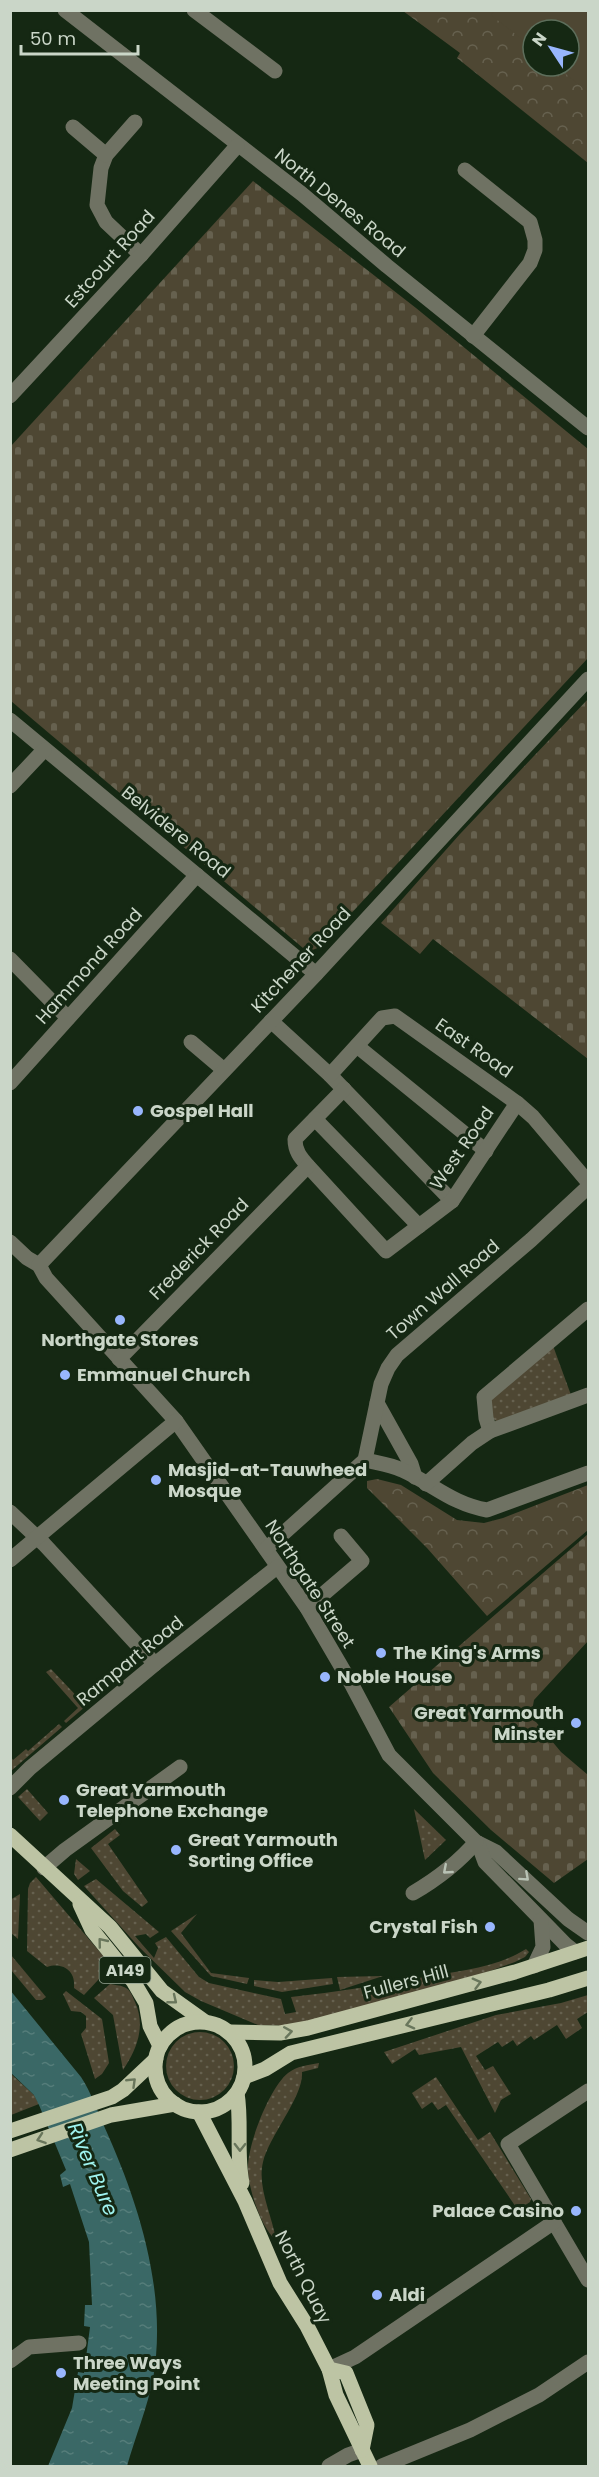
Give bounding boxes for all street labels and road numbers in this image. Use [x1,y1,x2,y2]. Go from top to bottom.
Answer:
street label: North Denes Road [270,142,411,263]
street label: Estcourt Road [59,204,160,313]
street label: Belvidere Road [116,780,236,883]
street label: Kitchener Road [245,901,356,1018]
street label: Hammond Road [30,902,148,1029]
street label: East Road [431,1012,518,1083]
street label: West Road [424,1101,499,1194]
street label: Frederick Road [143,1192,254,1305]
street label: Town Wall Road [381,1233,505,1346]
street label: Northgate Street [259,1515,361,1653]
street label: Rampart Road [71,1610,188,1712]
road number: A149 [100,1957,150,1983]
street label: Fullers Hill [360,1958,451,2005]
street label: North Quay [269,2226,338,2328]

